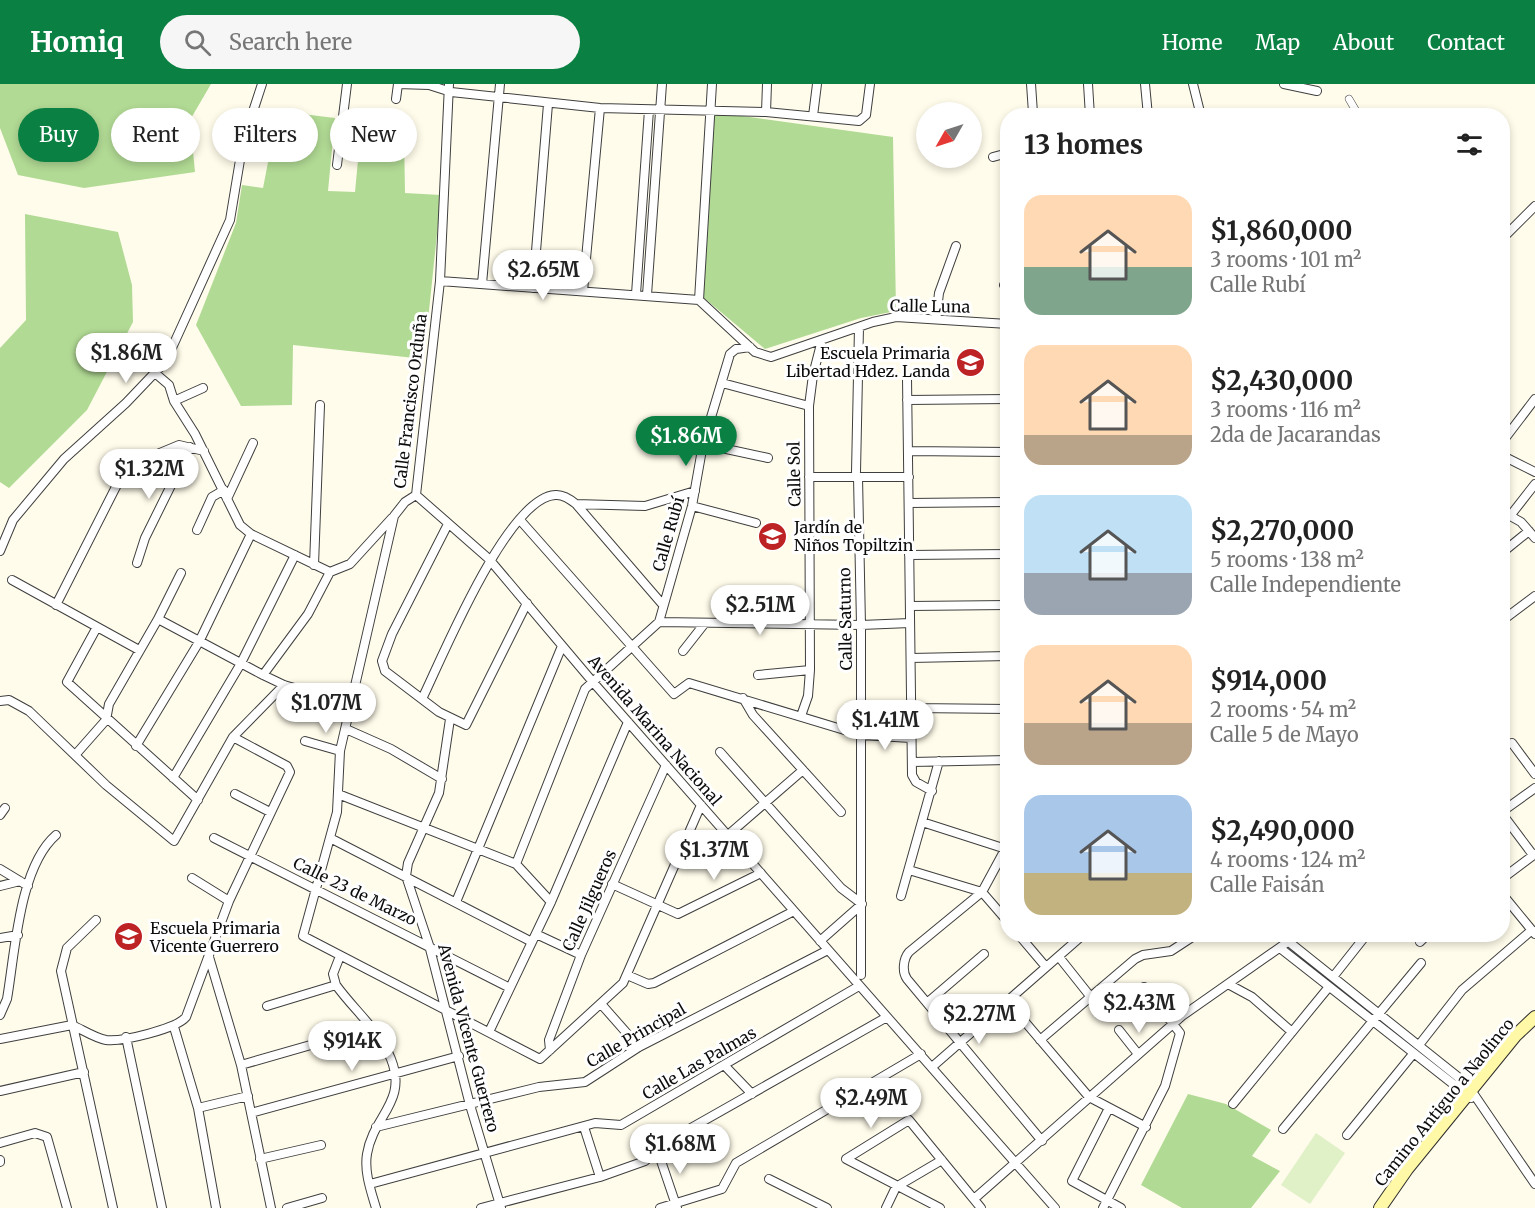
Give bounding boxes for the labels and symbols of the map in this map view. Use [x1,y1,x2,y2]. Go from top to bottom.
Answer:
north arrow [916,102,982,168]
pin: $2.65M [494,250,592,301]
street label: Calle Luna [890,295,971,317]
street label: Calle Francisco Orduña [389,312,431,490]
pin: $1.86M [77,333,175,384]
place label: Escuela Primaria Libertad Hdez. Landa [786,343,950,381]
school or university icon: Escuela Primaria Libertad Hdez. Landa [955,346,987,378]
pin: $1.86M [637,416,735,467]
street label: Calle Sol [783,441,805,507]
pin: $1.32M [100,449,198,500]
street label: Calle Rubí [648,494,688,574]
place label: Jardín de Niños Topiltzin [793,517,914,555]
school or university icon: Jardín de Niños Topiltzin [757,520,789,552]
street label: Calle Saturno [834,567,856,671]
pin: $2.51M [711,585,809,636]
street label: Avenida Marina Nacional [584,650,726,809]
pin: $1.07M [277,683,375,734]
pin: $1.41M [836,700,934,751]
pin: $1.37M [665,830,763,881]
street label: Calle Jilgueros [558,846,620,954]
street label: Calle 23 de Marzo [290,852,420,930]
place label: Escuela Primaria Vicente Guerrero [149,918,280,956]
school or university icon: Escuela Primaria Vicente Guerrero [113,921,145,953]
street label: Avenida Vicente Guerrero [434,941,504,1134]
pin: $2.43M [1090,983,1188,1034]
pin: $2.27M [930,994,1028,1045]
street label: Calle Principal [583,999,689,1071]
street label: Camino Antiguo a Naolinco [1370,1014,1518,1190]
pin: $914K [310,1021,394,1072]
street label: Calle Las Palmas [639,1022,760,1104]
pin: $2.49M [822,1078,920,1129]
pin: $1.68M [631,1124,729,1175]

